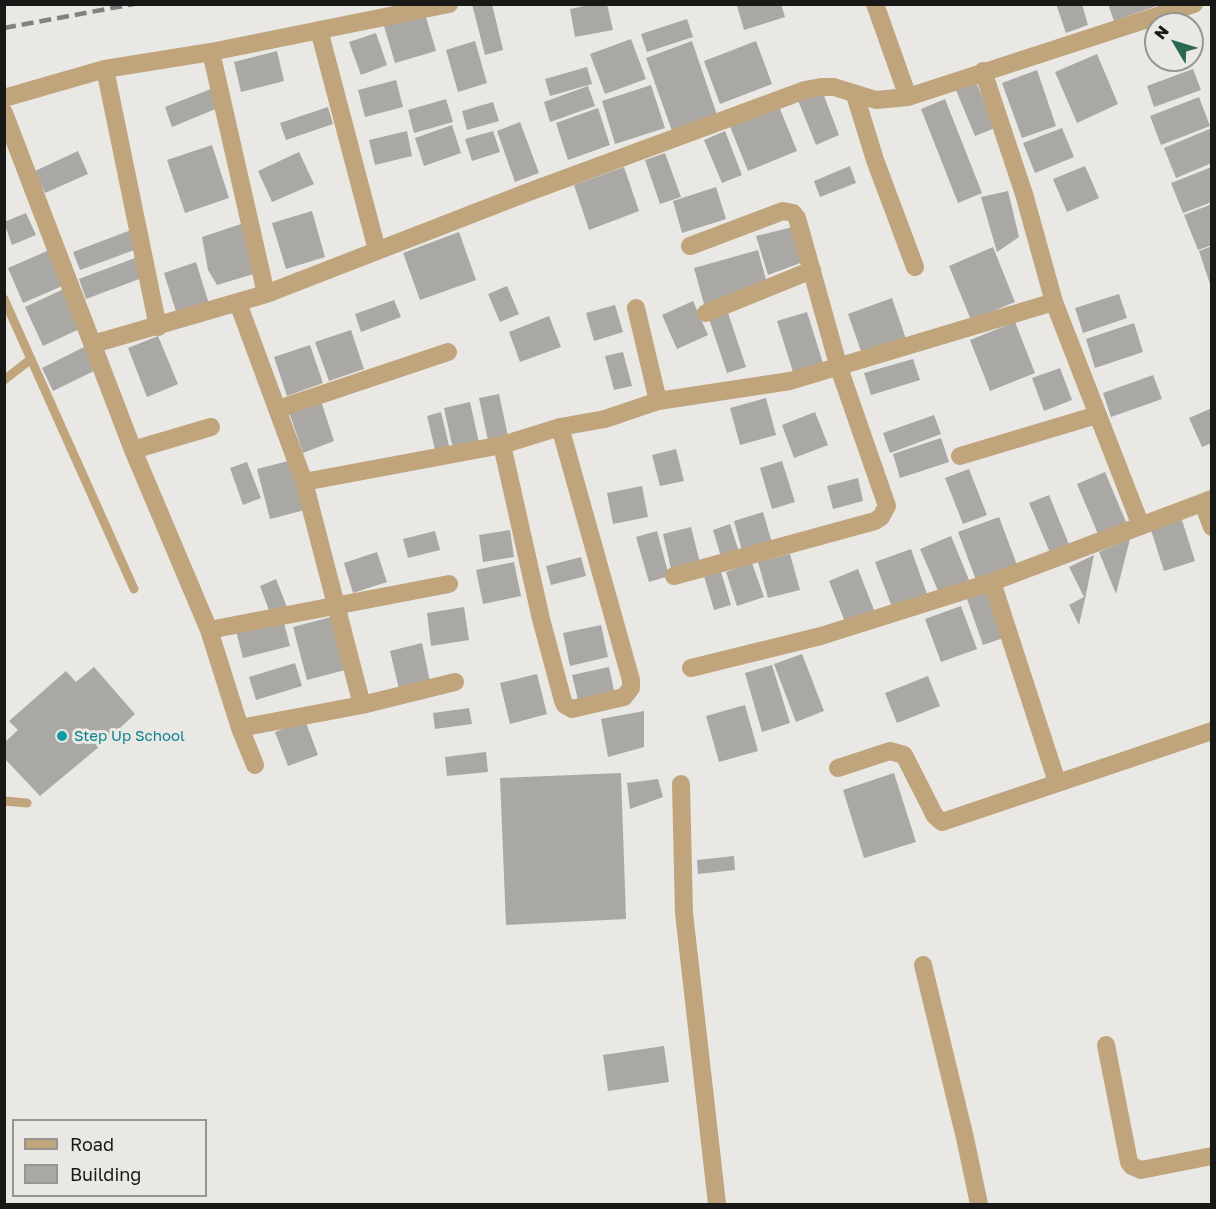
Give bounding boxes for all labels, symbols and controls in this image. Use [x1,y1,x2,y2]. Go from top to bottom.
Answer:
north arrow [1144,12,1204,72]
text: N [1150,21,1173,43]
place label: Step Up School [74,727,185,745]
marker: Step Up School [55,729,69,743]
legend [12,1119,207,1197]
text: Road [70,1133,114,1155]
text: Building [70,1163,141,1185]

